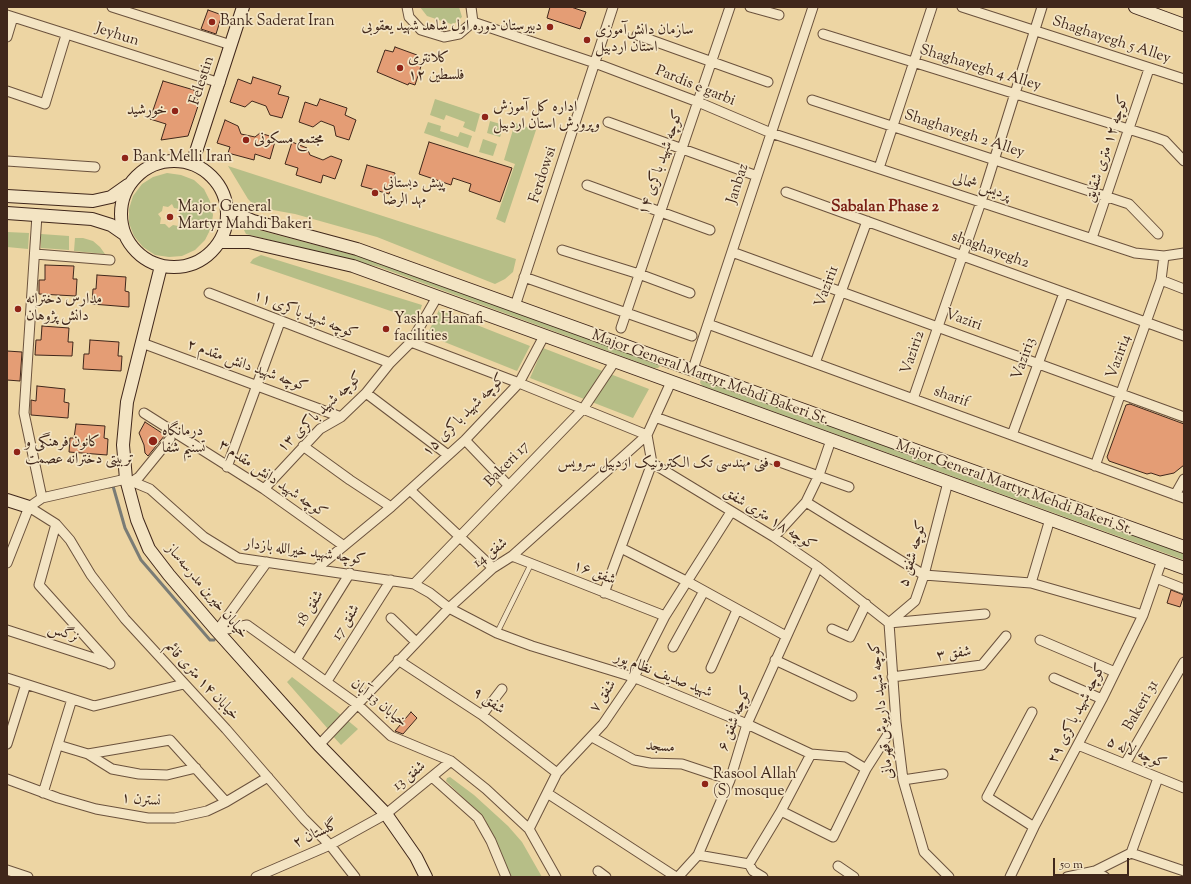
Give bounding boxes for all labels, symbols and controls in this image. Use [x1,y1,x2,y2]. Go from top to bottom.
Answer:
place label: Bank Saderat Iran [220,13,335,31]
street label: Shaghayegh 5 Alley [1049,13,1173,69]
marker: Bank Saderat Iran [207,17,217,27]
place label: دبیرستان دوره اول شاهد شهید یعقوبی [361,18,542,36]
street label: Jeyhun [93,21,141,51]
marker: دبیرستان دوره اول شاهد شهید یعقوبی [545,22,555,32]
place label: سازمان دانش‌آموزی استان اردبیل [595,22,693,57]
marker: سازمان دانش‌آموزی استان اردبیل [582,35,592,45]
street label: Shaghayegh 4 Alley [917,42,1043,96]
place label: کلانتری ۱۲ فلسطین [408,50,464,85]
street label: Felestin [187,54,219,108]
marker: کلانتری ۱۲ فلسطین [395,63,405,73]
street label: Pardis e garbi [652,63,738,111]
street label: کوچه ۱۲ متری شقایق [1082,93,1134,205]
place label: اداره کل آموزش وپرورش استان اردبیل [493,99,600,134]
place label: خورشید [127,102,167,120]
marker: خورشید [170,106,180,116]
street label: Shaghayegh 2 Alley [901,107,1027,163]
street label: کوچه شهید باکری ۱۴ [636,108,688,218]
marker: اداره کل آموزش وپرورش استان اردبیل [480,112,490,122]
place label: مجتمع مسکونی [254,131,324,149]
marker: مجتمع مسکونی [241,135,251,145]
street label: Ferdowsi [526,145,562,205]
place label: Bank Melli Iran [133,149,232,167]
marker: Bank Melli Iran [120,153,130,163]
street label: Janbaz [724,162,754,206]
street label: پردیس شمالی [950,170,1012,206]
place label: پیش دبستانی مهد الرضا [383,175,446,210]
marker: پیش دبستانی مهد الرضا [370,188,380,198]
district label: Sabalan Phase 2 [831,198,939,218]
place label: Major General Martyr Mahdi Bakeri [178,199,312,234]
marker: Major General Martyr Mahdi Bakeri [165,212,175,222]
street label: shaghayegh2 [949,229,1031,273]
street label: Vaziri1 [812,264,844,310]
street label: کوچه شهید باکری ۱۱ [250,288,360,344]
place label: مدارس دخترانه دانش پژوهان [26,291,102,326]
marker: مدارس دخترانه دانش پژوهان [13,304,23,314]
street label: Vaziri [942,306,984,336]
place label: Yashar Hanafi facilities [394,311,484,346]
marker: Yashar Hanafi facilities [381,324,391,334]
street label: Major General Martyr Mehdi Bakeri St. [589,328,831,430]
street label: Vaziri2 [898,329,930,377]
street label: Vaziri4 [1104,333,1136,381]
street label: Vaziri3 [1009,335,1041,383]
street label: کوچه شهید دانش مقدم ۲ [184,337,310,397]
street label: کوچه شهید باکری ۱۳ [275,369,367,457]
street label: کوچه شهید باکری ۱۵ [420,371,510,461]
street label: sharif [931,383,971,413]
place label: درمانگاه تسنیم شفا [162,423,206,458]
place label: کانون فرهنگی و تربیتی دخترانه عصمت [25,434,134,469]
marker: درمانگاه تسنیم شفا [147,435,159,447]
street label: کوچه شهید دانش مقدم ۳ [214,437,330,523]
street label: Bakeri 17 [482,438,534,492]
street label: Major General Martyr Mehdi Bakeri St. [893,438,1135,540]
marker: کانون فرهنگی و تربیتی دخترانه عصمت [12,447,22,457]
place label: فنی مهندسی تک الکترونیک اردبیل سرویس [558,455,769,473]
marker: فنی مهندسی تک الکترونیک اردبیل سرویس [772,459,782,469]
street label: کوچه ۱۸ متری شفق [719,484,819,556]
street label: کوچه شفق ۵ [896,519,932,589]
street label: شفق 14 [470,535,512,573]
street label: کوچه شهید خیرالله بازدار [243,536,367,570]
street label: خیابان خیرین مدرسه‌ساز [161,541,251,643]
street label: شفق ۱۶ [570,558,618,590]
street label: شفق 18 [293,588,329,630]
street label: شفق 17 [329,602,365,644]
street label: نرگس [45,620,81,648]
street label: خیابان ۱۴ متری قائم [160,639,242,725]
street label: کوچه شهید داریوش قهرمانی [867,640,899,780]
street label: شفق ۳ [935,644,973,666]
street label: شهید صدیف نظام پور [612,649,714,703]
street label: کوچه شهید باکری ۲۹ [1045,661,1111,767]
street label: خیابان 13 آبان [346,676,410,732]
street label: شفق ۷ [587,677,621,717]
street label: Bakeri 31 [1120,677,1164,735]
street label: کوچه شفق ۶ [715,684,757,754]
street label: شفق ۹ [468,685,508,719]
street label: کوچه لاله ۵ [1104,734,1168,774]
street label: مسجد [645,738,675,758]
street label: شفق 13 [390,758,430,796]
place label: Rasool Allah (S) mosque [713,766,797,801]
marker: Rasool Allah (S) mosque [700,779,710,789]
street label: نسترن ۱ [120,790,162,812]
street label: گلستان ۲ [291,817,341,853]
scale bar [1055,850,1131,876]
text: 50 m [1060,856,1083,874]

